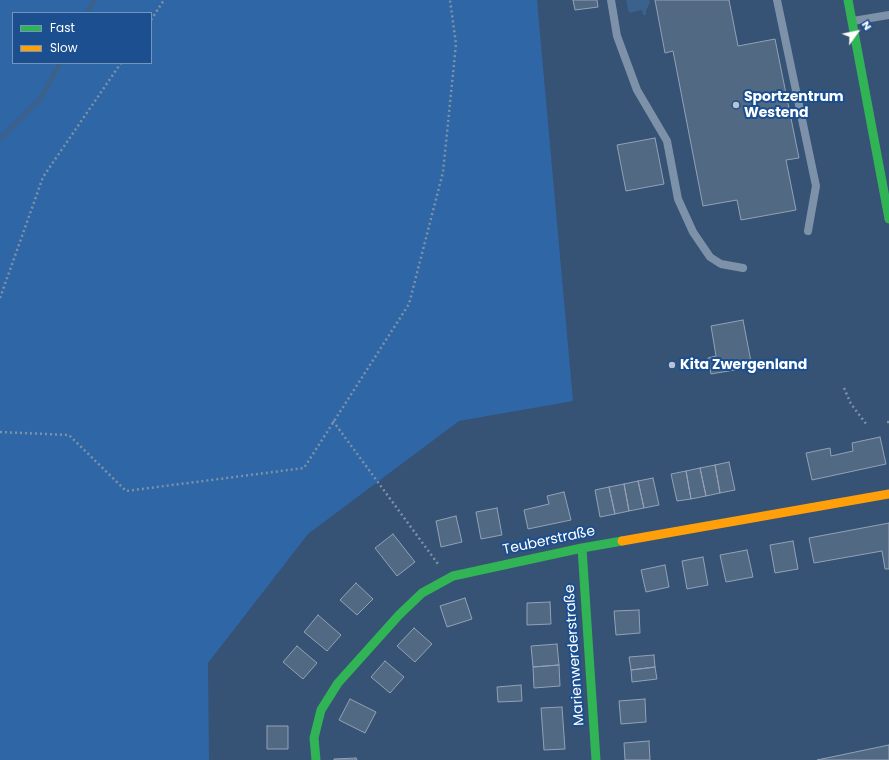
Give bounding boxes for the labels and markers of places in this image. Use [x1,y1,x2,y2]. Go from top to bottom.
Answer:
place label: Sportzentrum Westend [744,89,844,122]
marker: Sportzentrum Westend [731,100,741,110]
place label: Kita Zwergenland [680,357,807,373]
marker: Kita Zwergenland [667,360,677,370]

